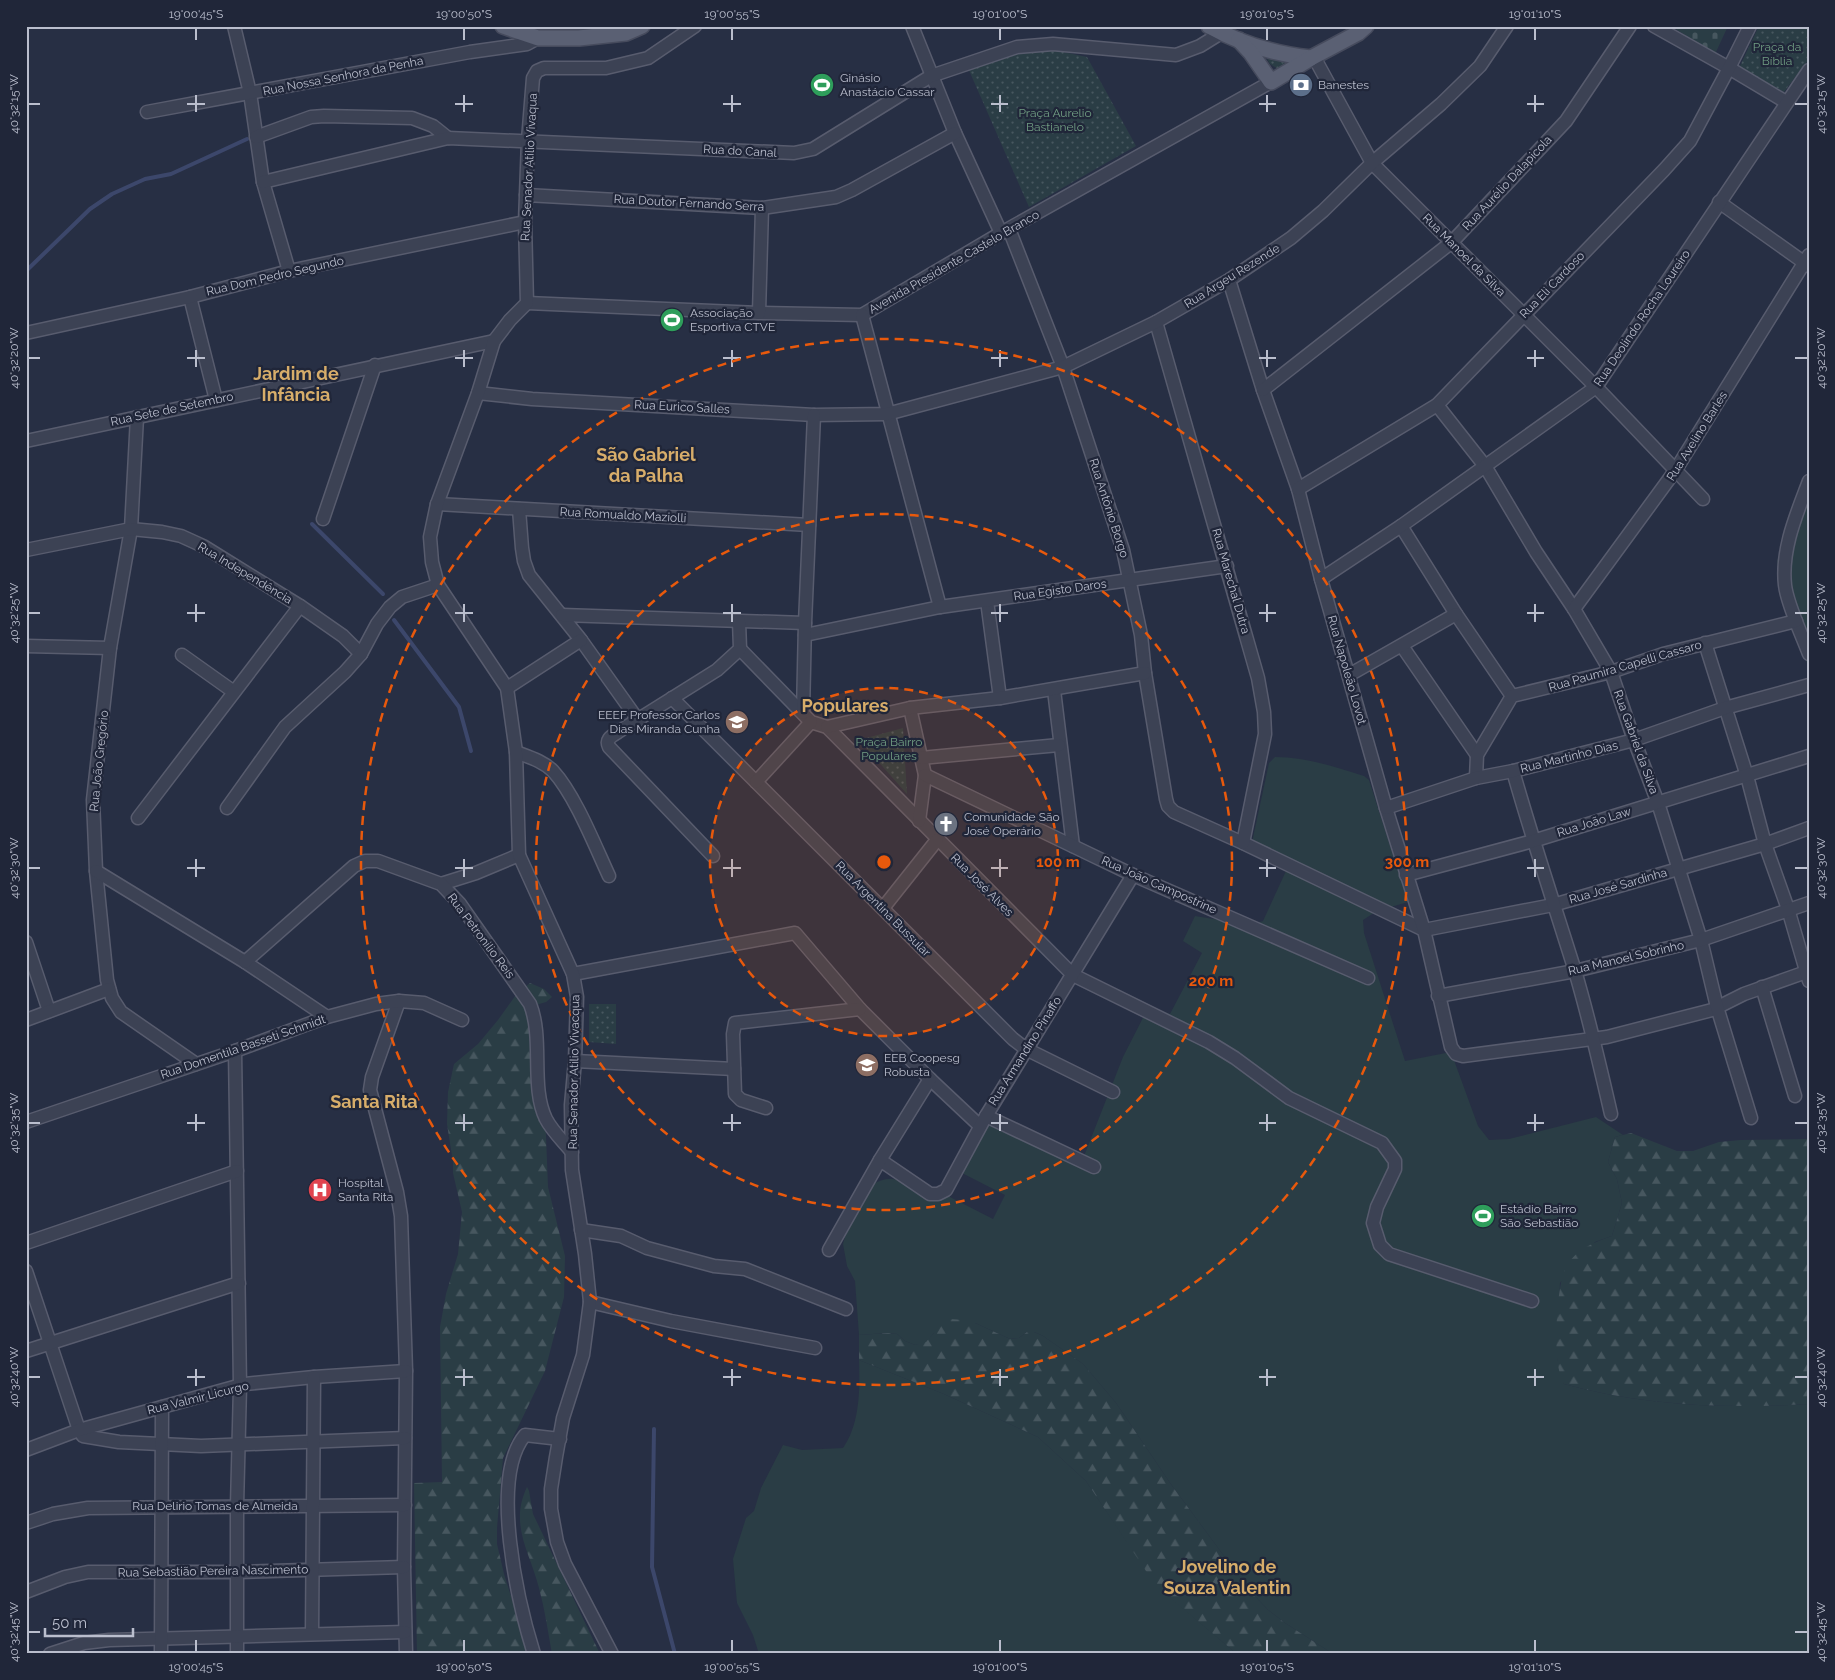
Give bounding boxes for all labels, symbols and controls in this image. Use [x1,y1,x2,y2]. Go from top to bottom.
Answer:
text: 19°00'45"S [169,7,223,21]
text: 19°00'50"S [436,7,492,21]
text: 19°00'55"S [704,7,760,21]
text: 19°01'00"S [973,7,1027,21]
text: 19°01'05"S [1240,7,1294,21]
text: 19°01'10"S [1509,7,1561,21]
park label: Praça da Bíblia [1753,40,1801,68]
street label: Rua Nossa Senhora da Penha [262,54,424,98]
place label: Ginásio Anastácio Cassar [840,71,935,99]
sports icon: Ginásio Anastácio Cassar [809,72,835,98]
bank icon: Banestes [1288,72,1314,98]
text: 40°32'15"W [7,74,21,134]
text: 40°32'15"W [1814,74,1828,134]
place label: Banestes [1318,78,1369,92]
street label: Rua Senador Atilio Vivaqua [518,93,540,241]
park label: Praça Aurelio Bastianelo [1018,106,1092,134]
street label: Rua Aurélio Dalapicola [1459,133,1555,233]
street label: Rua do Canal [703,142,778,160]
street label: Rua Doutor Fernando Serra [613,192,765,214]
street label: Avenida Presidente Castelo Branco [866,207,1042,317]
street label: Rua Manoel da Silva [1420,211,1508,299]
street label: Rua Argeu Rezende [1182,241,1282,311]
street label: Rua Deolindo Rocha Loureiro [1591,247,1693,389]
street label: Rua Eli Cardoso [1517,249,1587,321]
street label: Rua Dom Pedro Segundo [205,253,345,299]
place label: Associação Esportiva CTVE [690,306,775,334]
sports icon: Associação Esportiva CTVE [659,307,685,333]
text: 40°32'20"W [7,327,21,389]
text: 40°32'20"W [1814,327,1828,389]
district label: Jardim de Infância [253,363,339,405]
street label: Rua Avelino Barles [1664,388,1730,483]
street label: Rua Sete de Setembro [109,389,235,429]
street label: Rua Eurico Salles [634,398,730,417]
district label: São Gabriel da Palha [596,444,696,486]
street label: Rua Antônio Borgo [1086,457,1132,559]
street label: Rua Romualdo Maziolli [559,505,687,525]
street label: Rua Marechal Dutra [1209,527,1253,635]
street label: Rua Independência [195,539,295,607]
street label: Rua Egisto Daros [1013,577,1108,603]
text: 40°32'25"W [7,582,21,643]
text: 40°32'25"W [1814,582,1828,643]
street label: Rua Napoleão Lovot [1325,614,1369,726]
street label: Rua Paumira Capelli Cassaro [1547,637,1703,695]
street label: Rua Gabriel da Silva [1611,688,1661,796]
district label: Populares [801,695,889,716]
place label: EEEF Professor Carlos Dias Miranda Cunha [598,708,720,736]
school or university icon: EEEF Professor Carlos Dias Miranda Cunha [724,709,750,735]
street label: Rua João Gregório [87,710,111,812]
park label: Praça Bairro Populares [856,735,922,763]
street label: Rua Martinho Dias [1519,738,1619,776]
street label: Rua João Law [1555,804,1633,840]
place label: Comunidade São José Operário [964,810,1060,838]
church icon: Comunidade São José Operário [933,811,959,837]
text: 40°32'30"W [7,837,21,899]
text: 40°32'30"W [1814,837,1828,899]
street label: Rua José Alves [948,851,1016,919]
centre of rings [875,853,893,871]
text: 100 m [1036,853,1080,871]
street label: Rua João Campostrine [1099,853,1219,917]
text: 300 m [1385,853,1429,871]
street label: Rua Argentina Bussular [833,859,934,960]
street label: Rua José Sardinha [1567,865,1669,907]
street label: Rua Petronilio Reis [444,891,518,981]
street label: Rua Manoel Sobrinho [1567,938,1685,978]
text: 200 m [1189,972,1233,990]
street label: Rua Senador Atilio Vivacqua [566,994,582,1150]
street label: Rua Armandino Pinaffo [986,994,1064,1108]
street label: Rua Domentila Basseti Schmidt [159,1012,327,1082]
place label: EEB Coopesg Robusta [884,1051,960,1079]
school or university icon: EEB Coopesg Robusta [854,1052,880,1078]
district label: Santa Rita [330,1091,418,1112]
text: 40°32'35"W [7,1092,21,1153]
text: 40°32'35"W [1814,1092,1828,1153]
place label: Hospital Santa Rita [338,1176,393,1204]
hospital icon: Hospital Santa Rita [307,1177,333,1203]
place label: Estádio Bairro São Sebastião [1500,1202,1578,1230]
sports icon: Estádio Bairro São Sebastião [1470,1203,1496,1229]
text: 40°32'40"W [7,1346,21,1407]
text: 40°32'40"W [1814,1346,1828,1407]
street label: Rua Valmir Licurgo [146,1379,250,1417]
street label: Rua Delirio Tomas de Almeida [132,1499,298,1513]
district label: Jovelino de Souza Valentin [1163,1556,1291,1598]
street label: Rua Sebastião Pereira Nascimento [118,1562,308,1580]
text: 40°32'45"W [7,1602,21,1662]
text: 40°32'45"W [1814,1602,1828,1662]
scale bar [45,1605,132,1637]
text: 50 m [52,1614,87,1632]
text: 19°00'45"S [169,1660,223,1674]
text: 19°00'50"S [436,1660,492,1674]
text: 19°00'55"S [704,1660,760,1674]
text: 19°01'00"S [973,1660,1027,1674]
text: 19°01'05"S [1240,1660,1294,1674]
text: 19°01'10"S [1509,1660,1561,1674]

